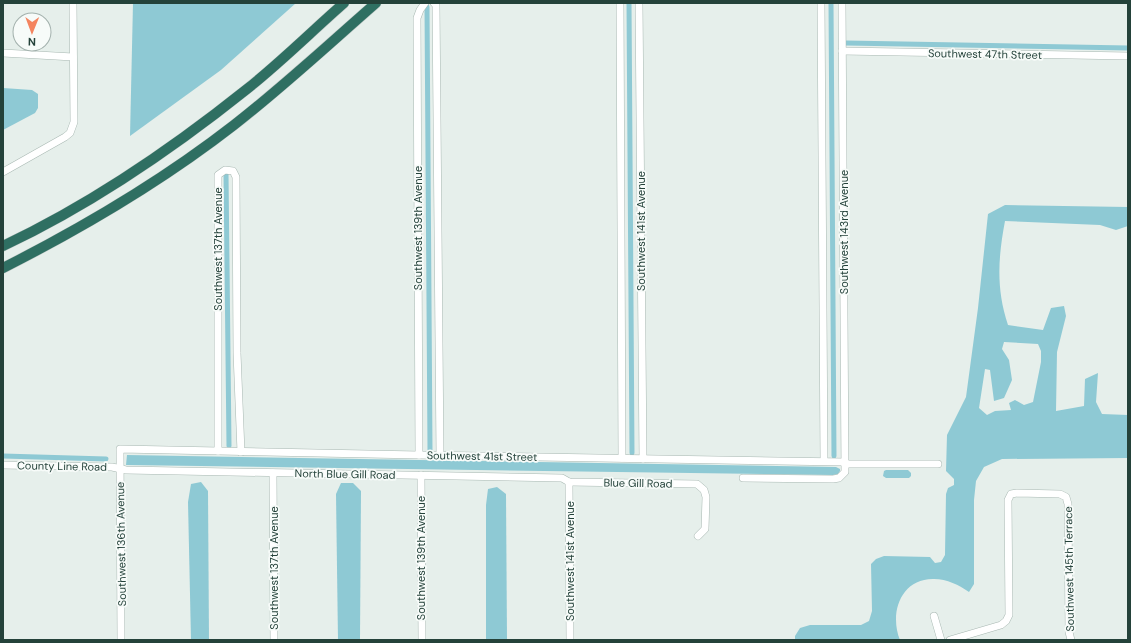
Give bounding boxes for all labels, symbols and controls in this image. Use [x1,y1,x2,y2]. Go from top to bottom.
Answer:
north arrow [12,12,52,52]
text: N [28,35,36,49]
street label: Southwest 47th Street [928,46,1042,62]
street label: Southwest 139th Avenue [411,166,425,290]
street label: Southwest 143rd Avenue [837,170,851,294]
street label: Southwest 141st Avenue [634,171,648,291]
street label: Southwest 137th Avenue [211,187,225,311]
street label: Southwest 41st Street [427,448,537,464]
street label: County Line Road [17,458,107,474]
street label: North Blue Gill Road [295,466,396,482]
street label: Blue Gill Road [603,475,673,491]
street label: Southwest 136th Avenue [113,482,129,606]
street label: Southwest 139th Avenue [414,496,428,620]
street label: Southwest 141st Avenue [563,501,577,621]
street label: Southwest 137th Avenue [267,506,281,630]
street label: Southwest 145th Terrace [1061,506,1077,632]

